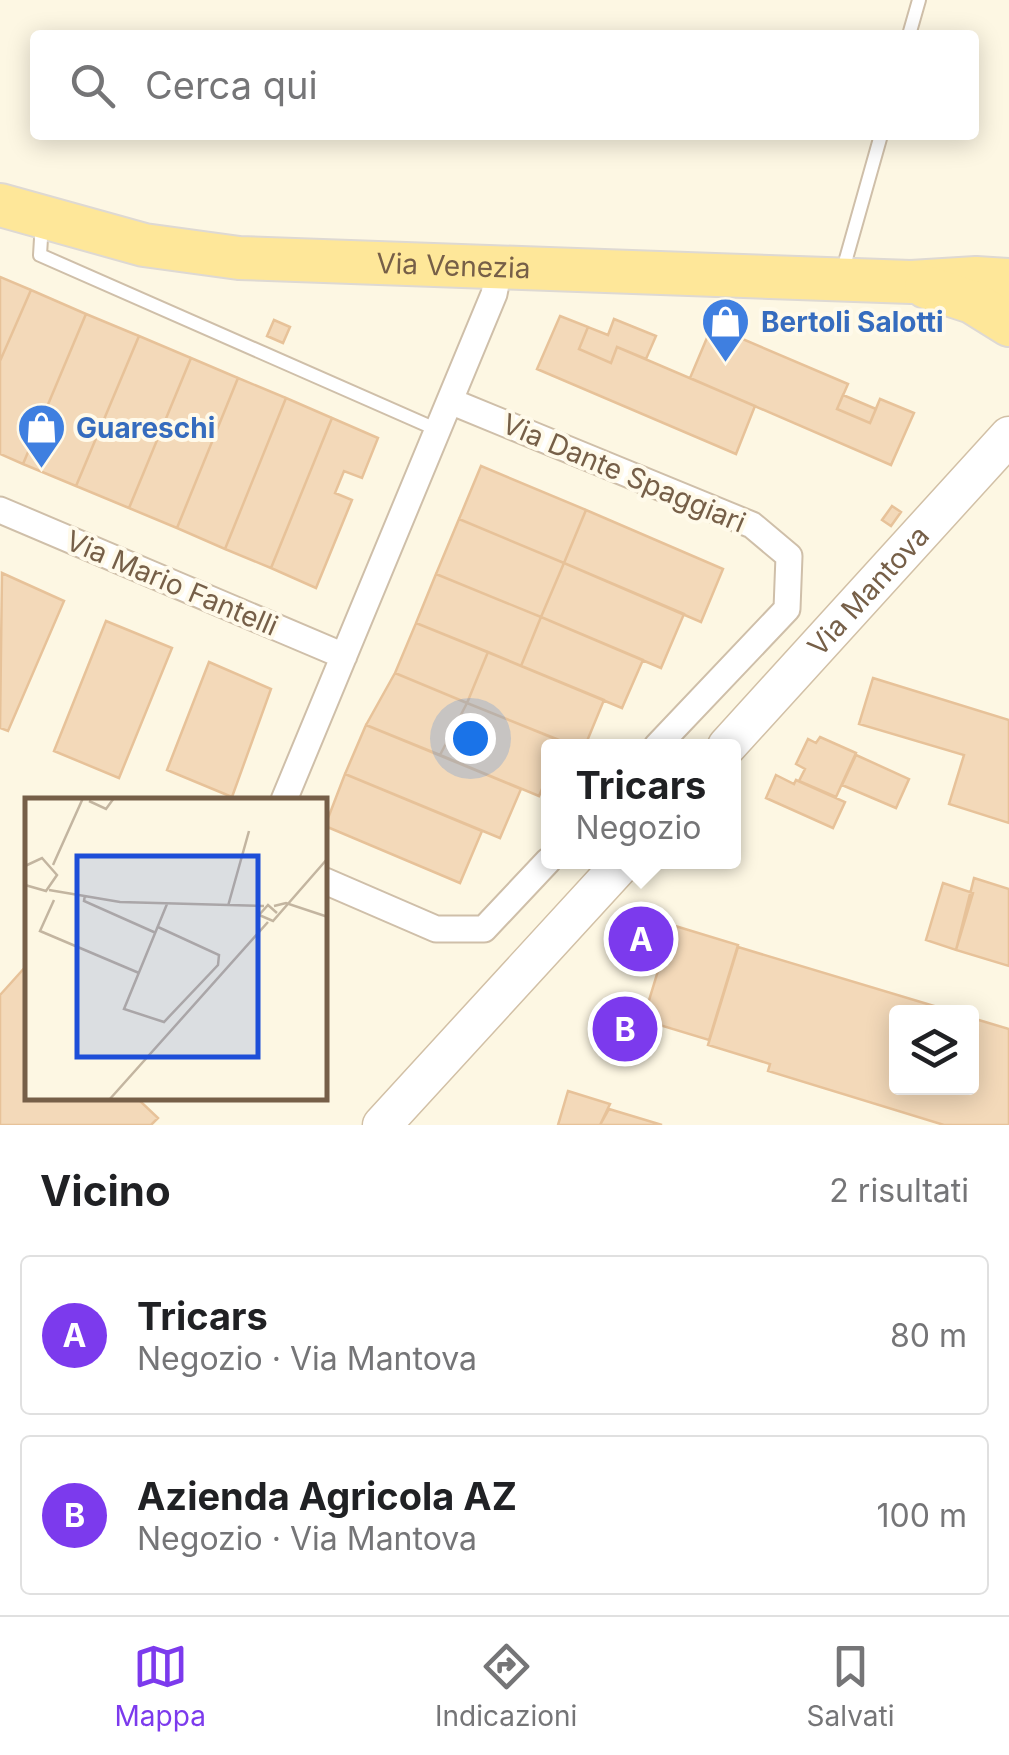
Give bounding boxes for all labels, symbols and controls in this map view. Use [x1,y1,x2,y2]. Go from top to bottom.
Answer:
search box [30,30,979,140]
icon: search [65,58,120,113]
text: Cerca qui [145,62,318,108]
street label: Via Venezia [376,246,531,285]
shop icon: Bertoli Salotti [700,296,752,364]
place label: Bertoli Salotti [761,305,944,339]
shop icon: Guareschi [15,402,67,470]
street label: Via Dante Spaggiari [497,406,751,540]
place label: Guareschi [76,411,215,445]
street label: Via Mantova [801,519,936,663]
street label: Via Mario Fantelli [61,523,283,643]
your location [445,713,496,764]
popup [541,739,741,869]
text: Tricars [576,762,706,808]
inset map [25,798,328,1100]
text: Negozio [576,808,701,847]
pin: A [608,902,674,976]
pin: B [592,992,658,1066]
map controls [889,1005,979,1095]
button: layers [889,1005,979,1095]
text: Vicino [40,1165,171,1216]
text: 2 risultati [829,1171,969,1210]
text: Tricars [137,1293,268,1339]
text: A [63,1316,86,1355]
text: 80 m [890,1316,967,1355]
text: Negozio · Via Mantova [137,1339,477,1378]
text: Azienda Agricola AZ [137,1473,517,1519]
text: B [64,1496,85,1535]
text: 100 m [877,1496,967,1535]
text: Negozio · Via Mantova [137,1519,477,1558]
tab: Mappa [115,1639,206,1733]
tab: Indicazioni [435,1639,577,1733]
tab: Salvati [807,1639,894,1733]

